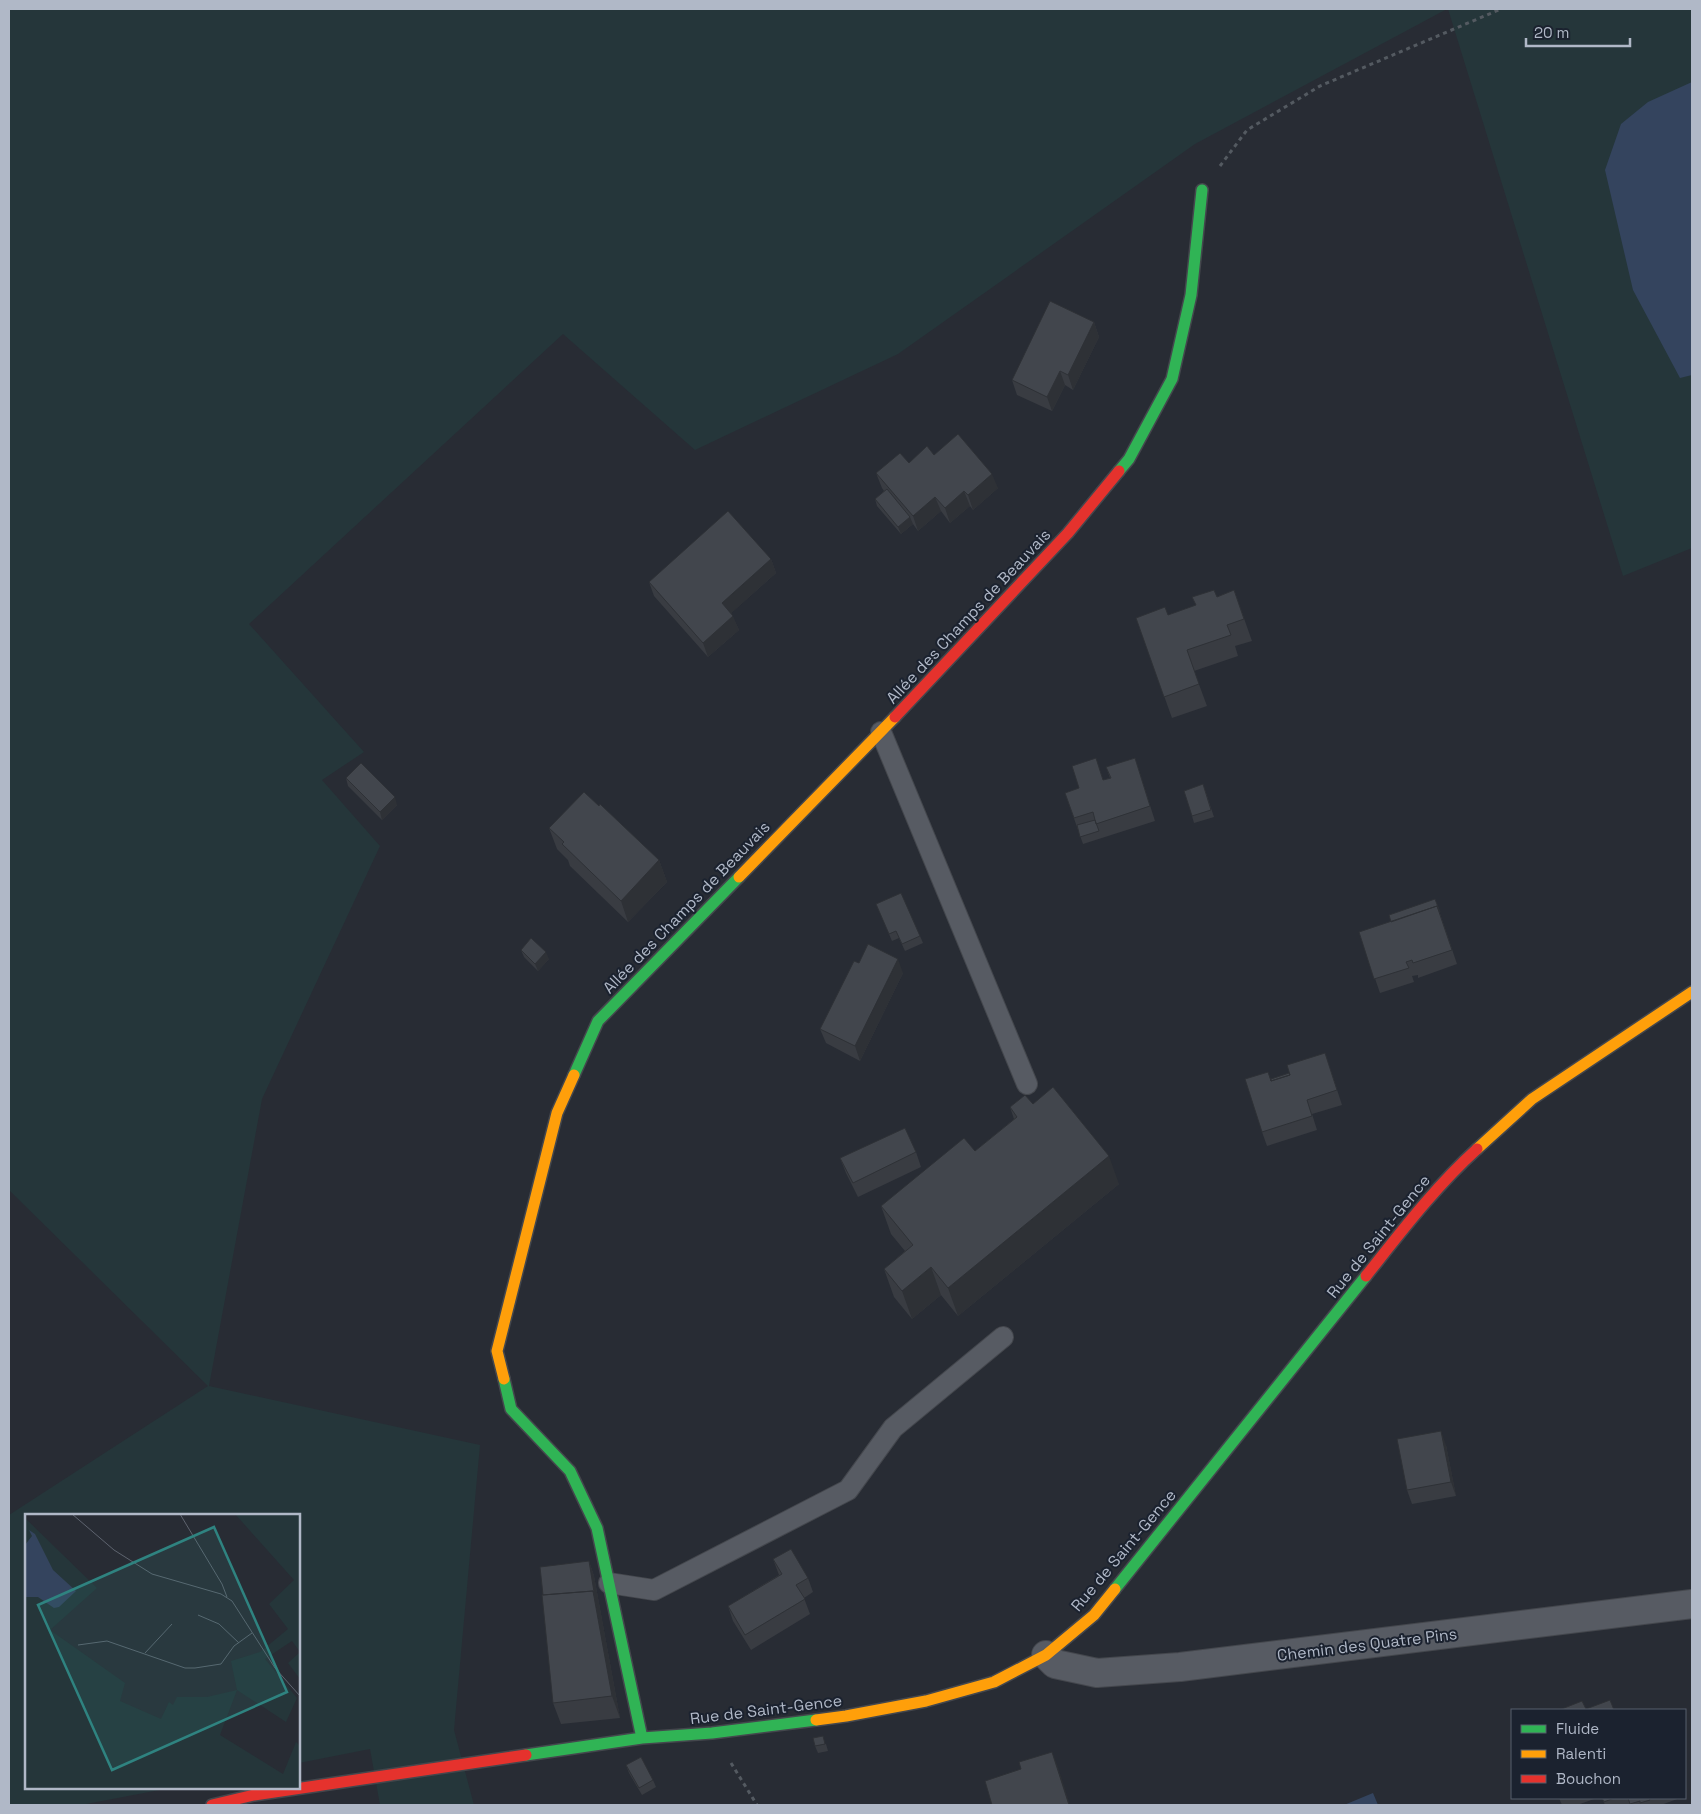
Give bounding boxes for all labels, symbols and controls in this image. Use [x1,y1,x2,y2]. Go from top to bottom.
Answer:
scale bar [1526,15,1630,47]
text: 20 m [1534,23,1569,42]
street label: Allée des Champs de Beauvais [882,524,1055,708]
street label: Allée des Champs de Beauvais [598,817,774,998]
street label: Rue de Saint-Gence [1322,1170,1435,1302]
street label: Rue de Saint-Gence [1066,1485,1181,1616]
inset map [25,1514,300,1789]
street label: Chemin des Quatre Pins [1276,1623,1458,1666]
street label: Rue de Saint-Gence [689,1690,843,1729]
legend [1511,1709,1686,1799]
text: Fluide [1556,1719,1599,1738]
text: Ralenti [1556,1744,1606,1763]
text: Bouchon [1556,1769,1621,1788]

